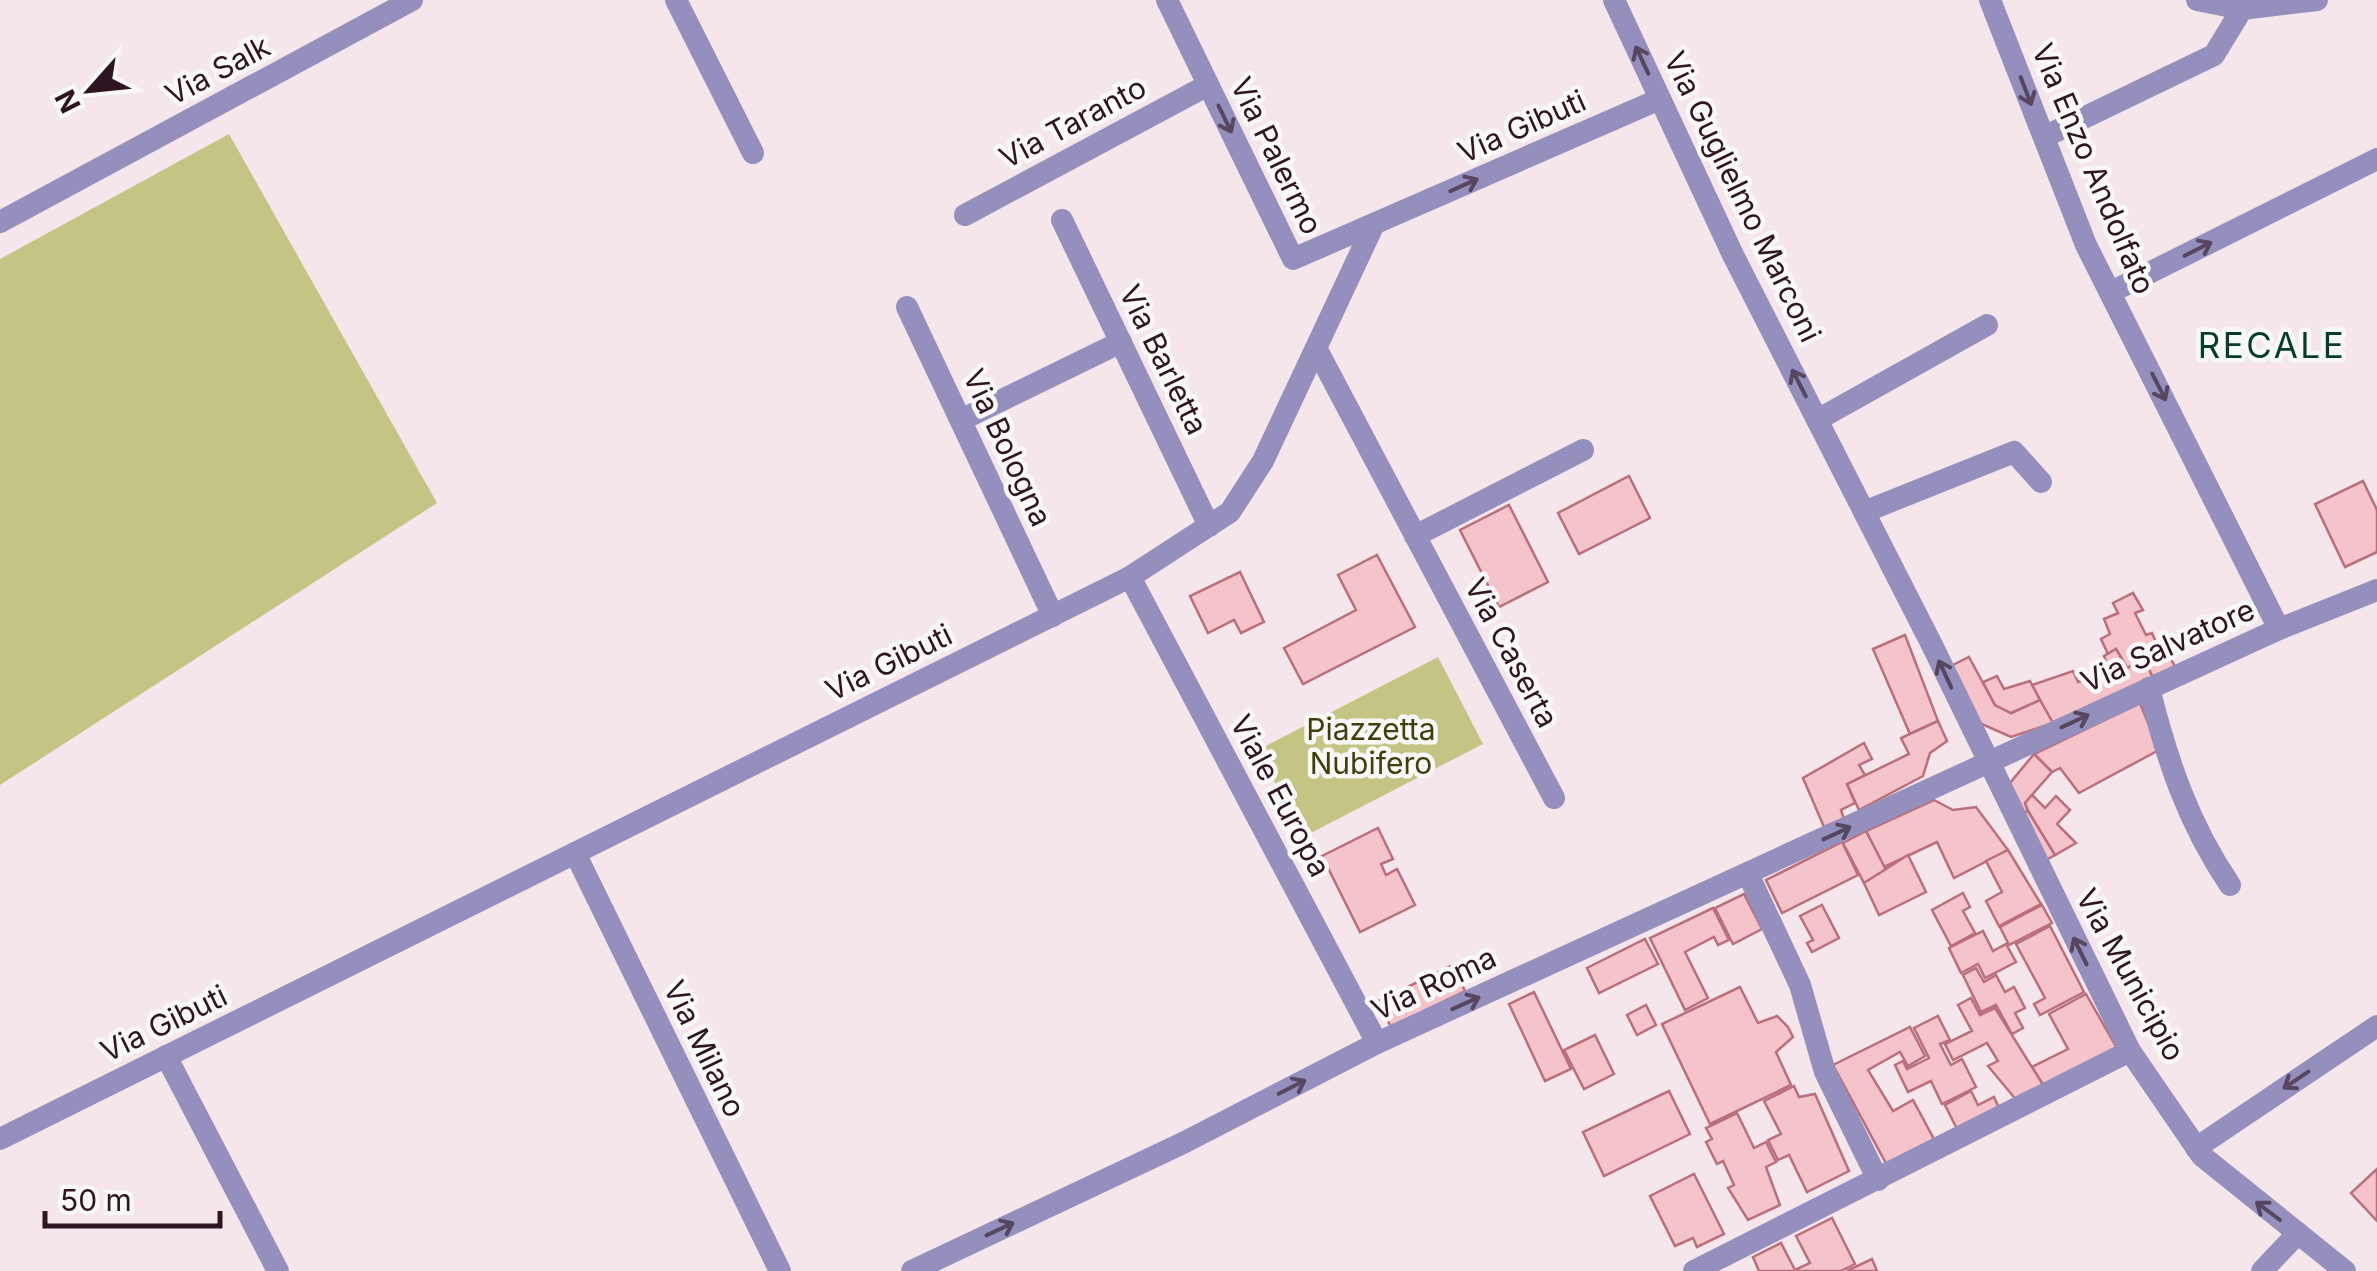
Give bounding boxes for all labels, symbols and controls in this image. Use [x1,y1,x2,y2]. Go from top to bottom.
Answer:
street label: Via Salk [159,27,276,113]
street label: Via Enzo Andolfato [2025,38,2163,299]
north arrow [40,40,140,140]
one-way arrow [1631,45,1650,75]
street label: Via Guglielmo Marconi [1657,45,1829,348]
street label: Via Taranto [993,69,1152,176]
street label: Via Palermo [1223,71,1330,240]
one-way arrow [2018,75,2036,105]
street label: Via Gibuti [1452,82,1591,170]
text: N [48,84,88,119]
one-way arrow [1216,104,1235,134]
one-way arrow [1448,175,1479,193]
one-way arrow [2182,239,2212,258]
street label: Via Barletta [1112,279,1216,440]
district label: RECALE [2198,324,2346,366]
street label: Via Bologna [956,363,1060,532]
one-way arrow [1789,369,1808,399]
one-way arrow [2150,371,2169,401]
street label: Via Caserta [1458,572,1566,733]
street label: Via Salvatore [2075,591,2260,699]
street label: Via Gibuti [820,616,958,708]
one-way arrow [1935,659,1954,689]
street label: Viale Europa [1223,708,1339,883]
park label: Piazzetta Nubifero [1306,711,1436,781]
one-way arrow [2060,711,2090,730]
one-way arrow [1821,822,1851,841]
street label: Via Municipio [2069,882,2193,1067]
one-way arrow [2069,937,2088,967]
street label: Via Roma [1366,939,1502,1028]
street label: Via Milano [656,974,753,1123]
street label: Via Gibuti [95,977,233,1069]
one-way arrow [1450,992,1480,1011]
one-way arrow [2283,1069,2311,1090]
one-way arrow [1277,1077,1306,1096]
scale bar [45,1166,220,1228]
text: 50 m [60,1182,132,1218]
one-way arrow [2254,1201,2282,1222]
one-way arrow [984,1219,1014,1238]

